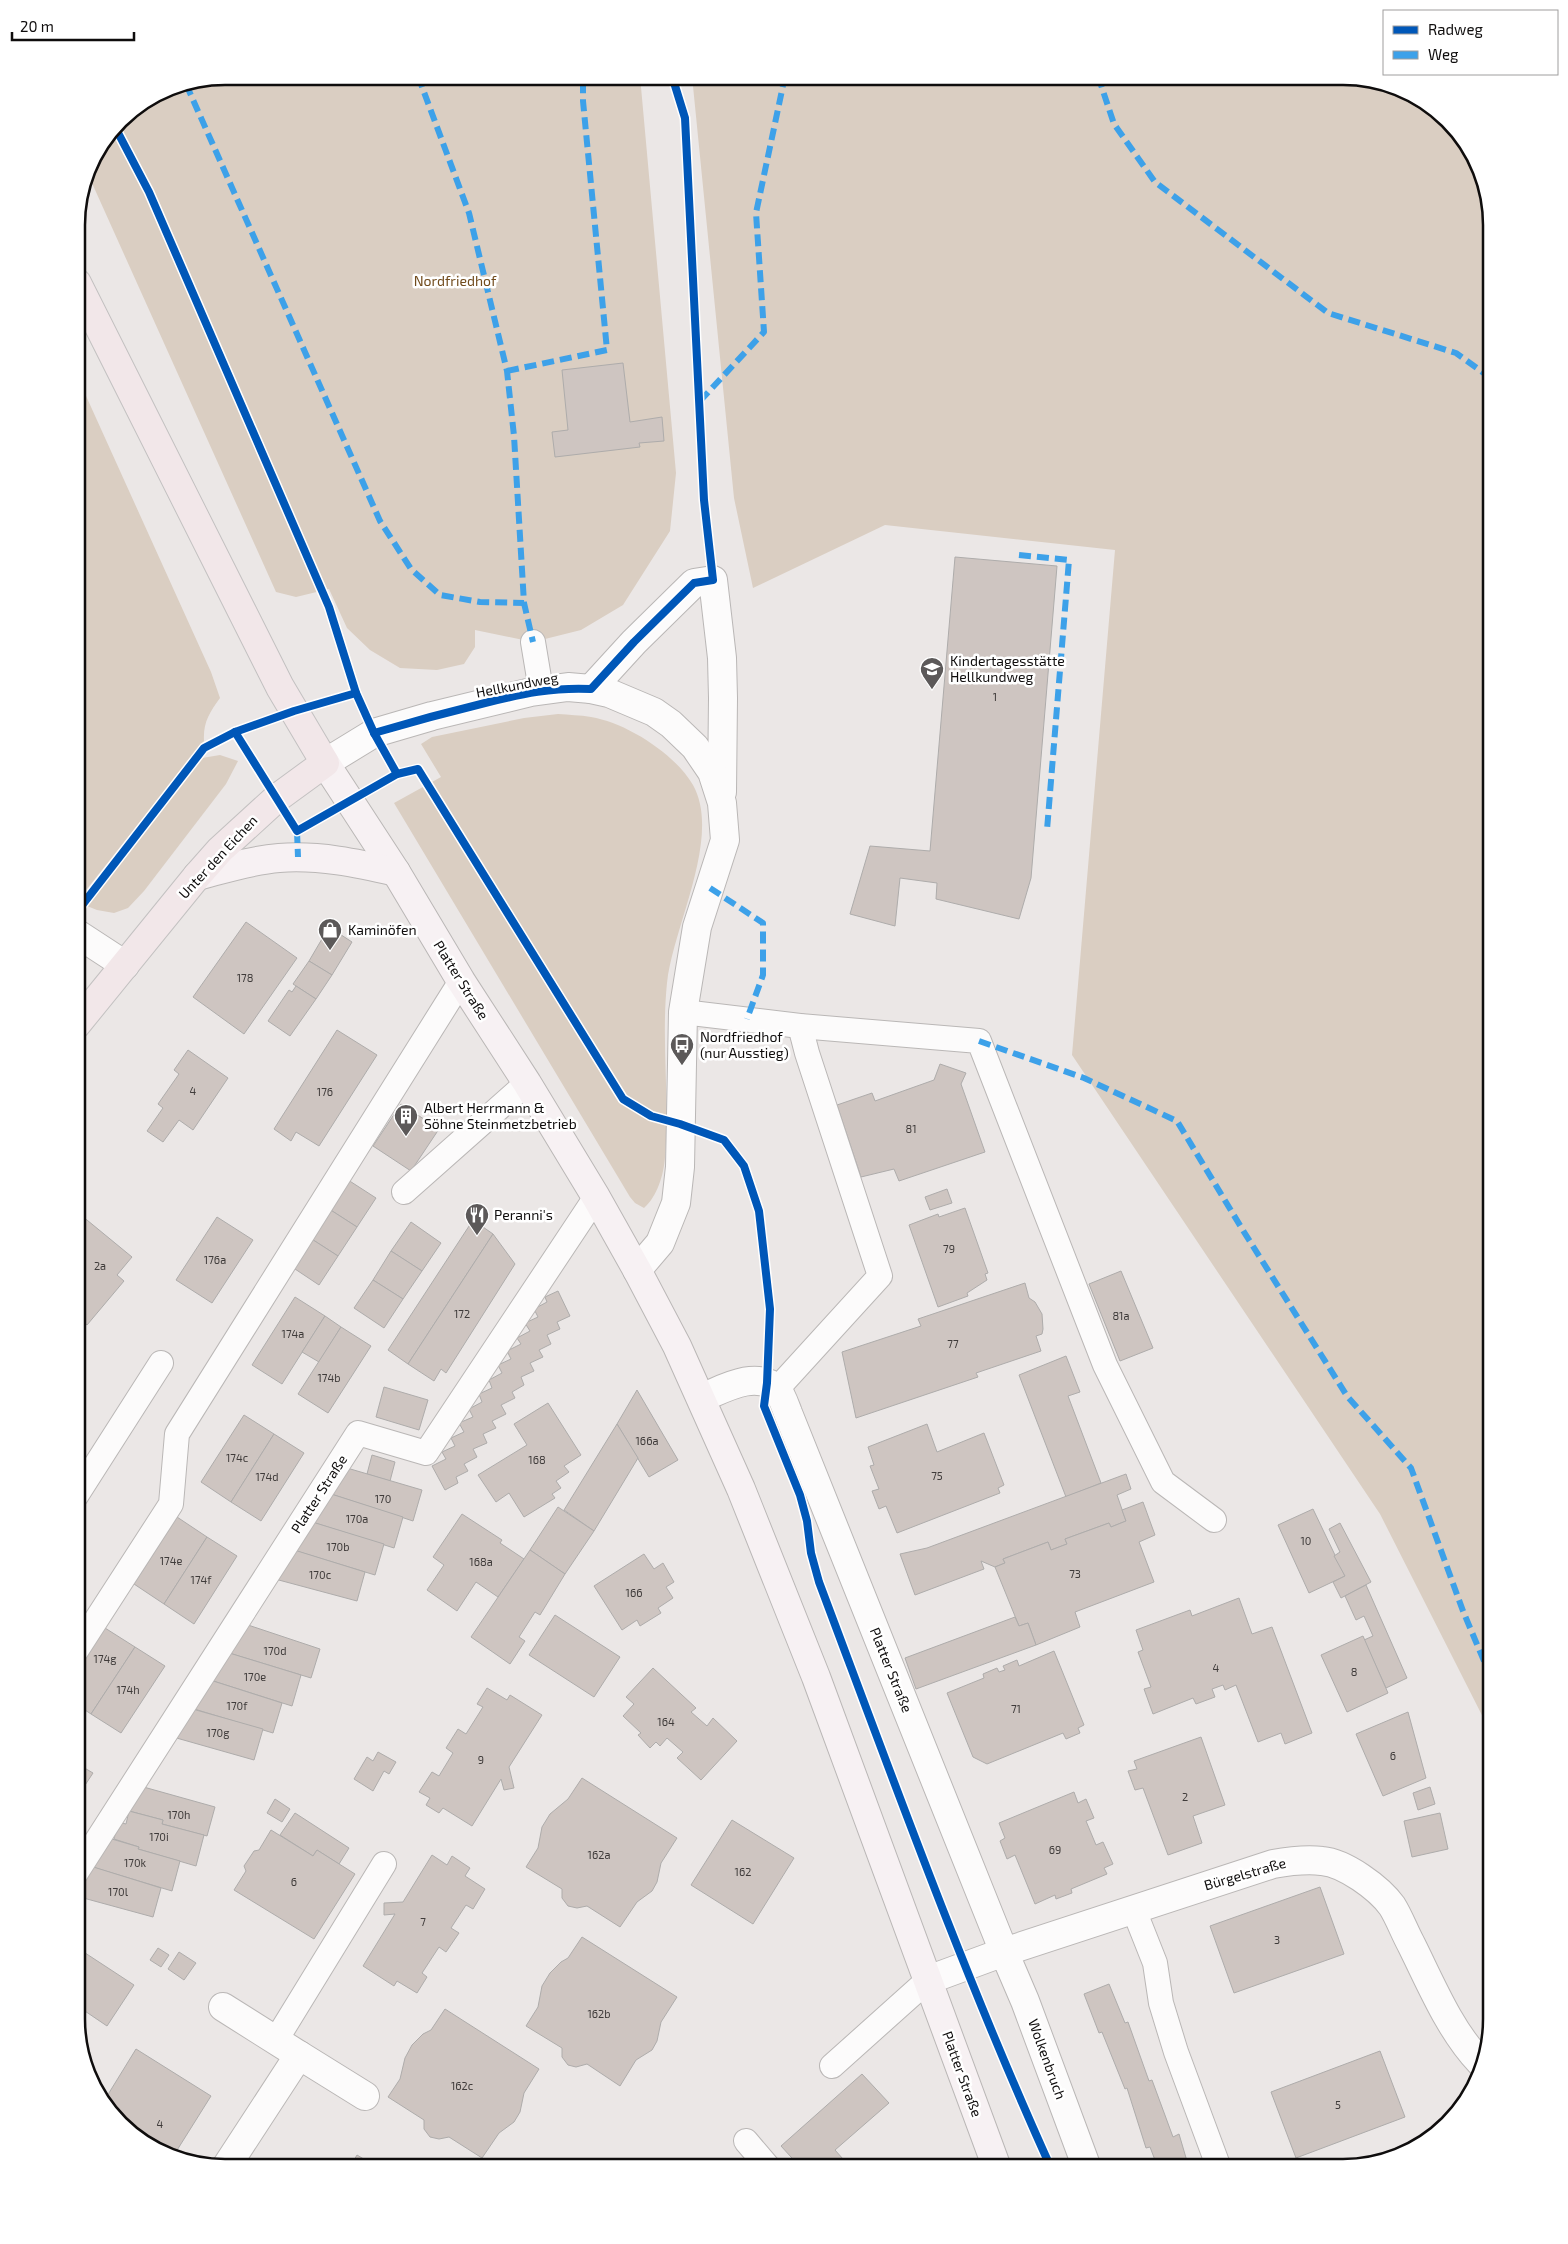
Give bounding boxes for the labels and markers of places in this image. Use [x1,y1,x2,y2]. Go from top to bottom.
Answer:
place label: Kindertagesstätte Hellkundweg [950,652,1065,685]
school or university icon: Kindertagesstätte Hellkundweg [919,656,945,690]
shop icon: Kaminöfen [317,917,343,951]
place label: Kaminöfen [348,921,417,938]
place label: Nordfriedhof (nur Ausstieg) [700,1028,789,1061]
bus stop icon: Nordfriedhof (nur Ausstieg) [669,1032,695,1066]
place label: Albert Herrmann & Söhne Steinmetzbetrieb [424,1099,577,1132]
building icon: Albert Herrmann & Söhne Steinmetzbetrieb [393,1103,419,1137]
restaurant icon: Peranni's [464,1202,490,1236]
place label: Peranni's [494,1206,553,1223]

